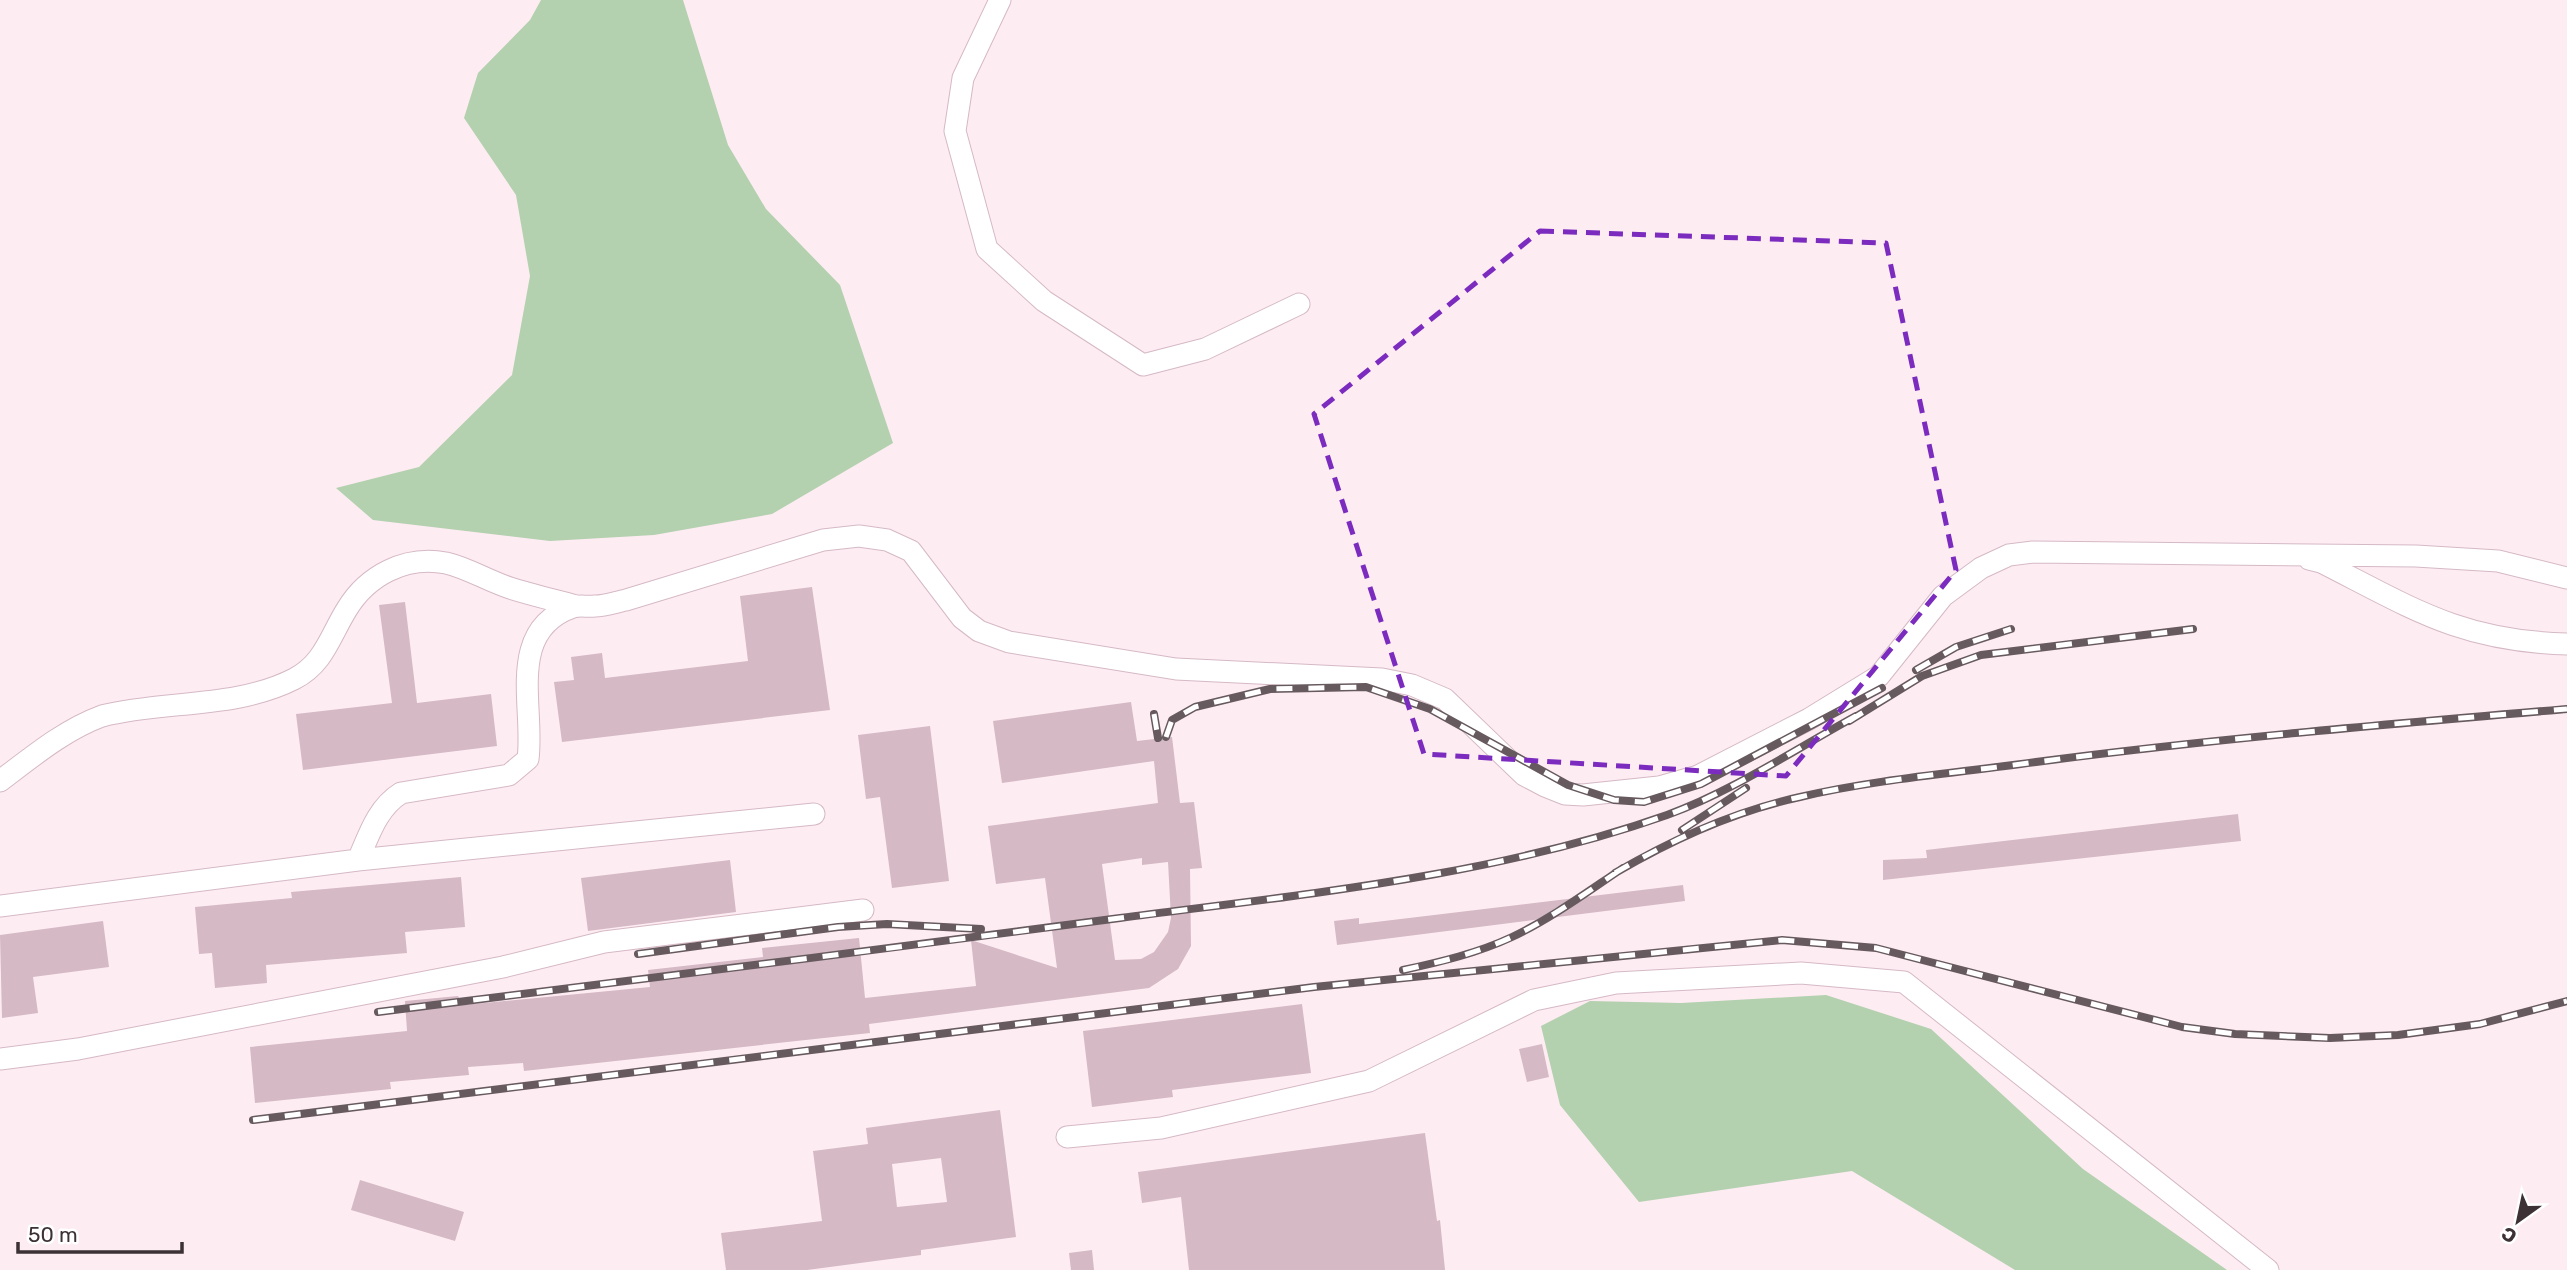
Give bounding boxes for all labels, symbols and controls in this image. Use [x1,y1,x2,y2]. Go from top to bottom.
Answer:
north arrow [2483,1186,2553,1256]
scale bar [18,1210,182,1254]
text: 50 m [28,1222,78,1247]
text: С [2497,1222,2521,1248]

